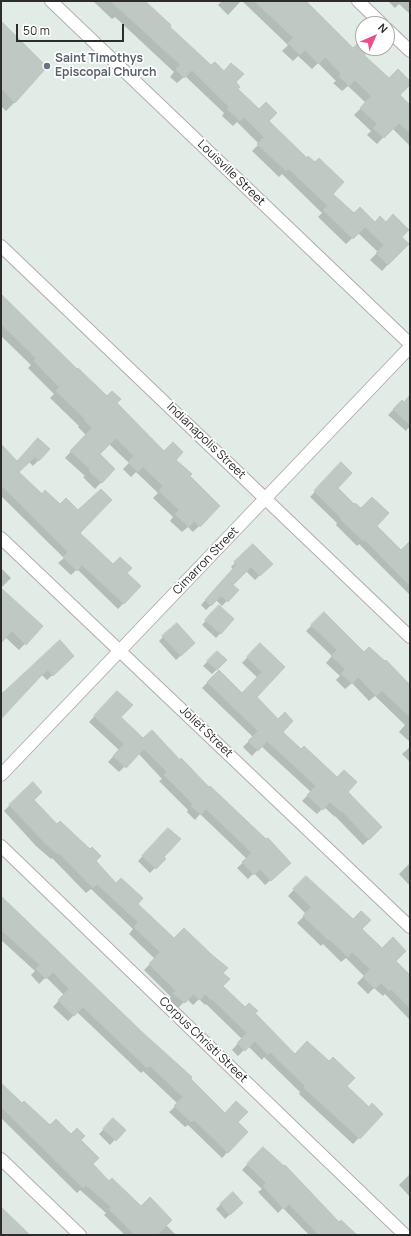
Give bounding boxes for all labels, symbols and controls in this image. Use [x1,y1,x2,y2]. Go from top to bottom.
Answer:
scale bar [18,16,126,42]
north arrow [355,16,395,56]
text: N [375,20,391,36]
text: 50 m [23,22,50,39]
place label: Saint Timothys Episcopal Church [55,52,156,80]
marker: Saint Timothys Episcopal Church [42,61,52,71]
street label: Louisville Street [194,137,268,209]
street label: Indianapolis Street [164,400,248,482]
street label: Cimarron Street [170,524,242,598]
street label: Joliet Street [177,703,235,761]
street label: Corpus Christi Street [156,994,250,1086]

